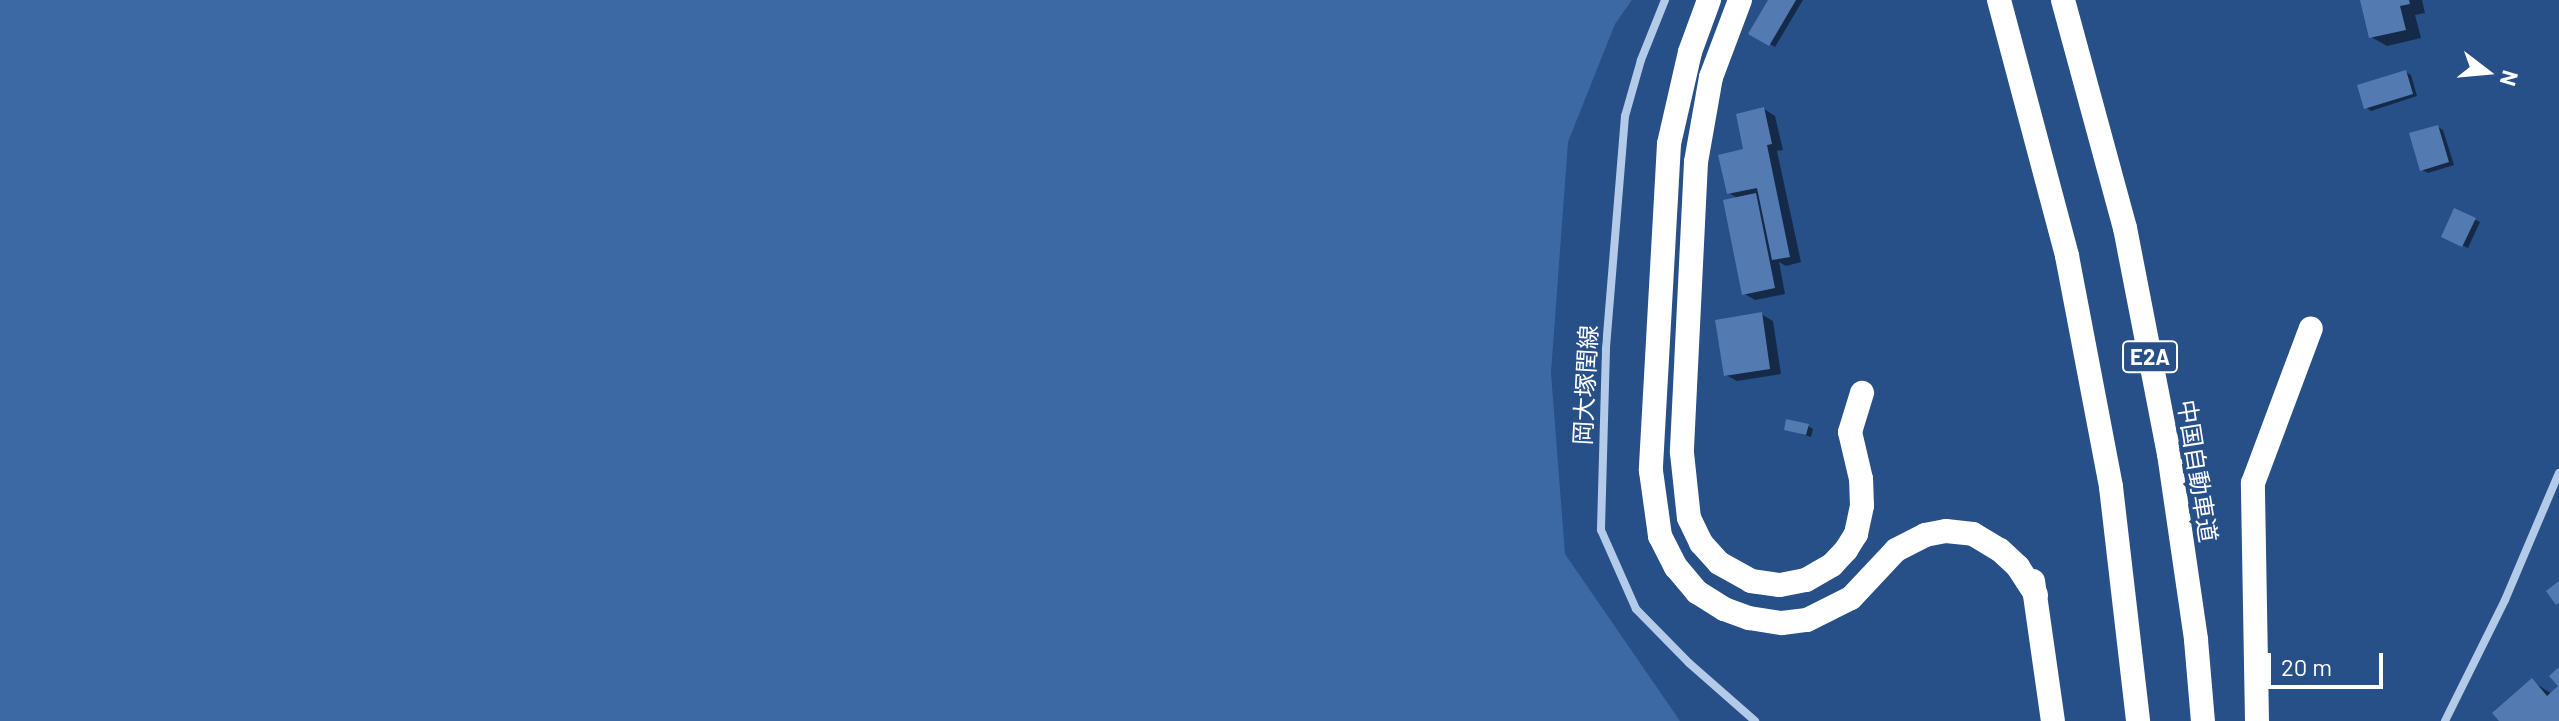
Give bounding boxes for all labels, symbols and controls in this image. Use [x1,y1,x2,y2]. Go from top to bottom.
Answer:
north arrow [2447,32,2527,112]
text: N [2496,68,2525,89]
street label: 岡大塚閏線 [1567,324,1603,446]
road number: E2A [2122,339,2178,375]
street label: 中国自動車道 [2173,398,2223,544]
scale bar [2271,637,2387,687]
text: 20 m [2281,652,2332,681]

